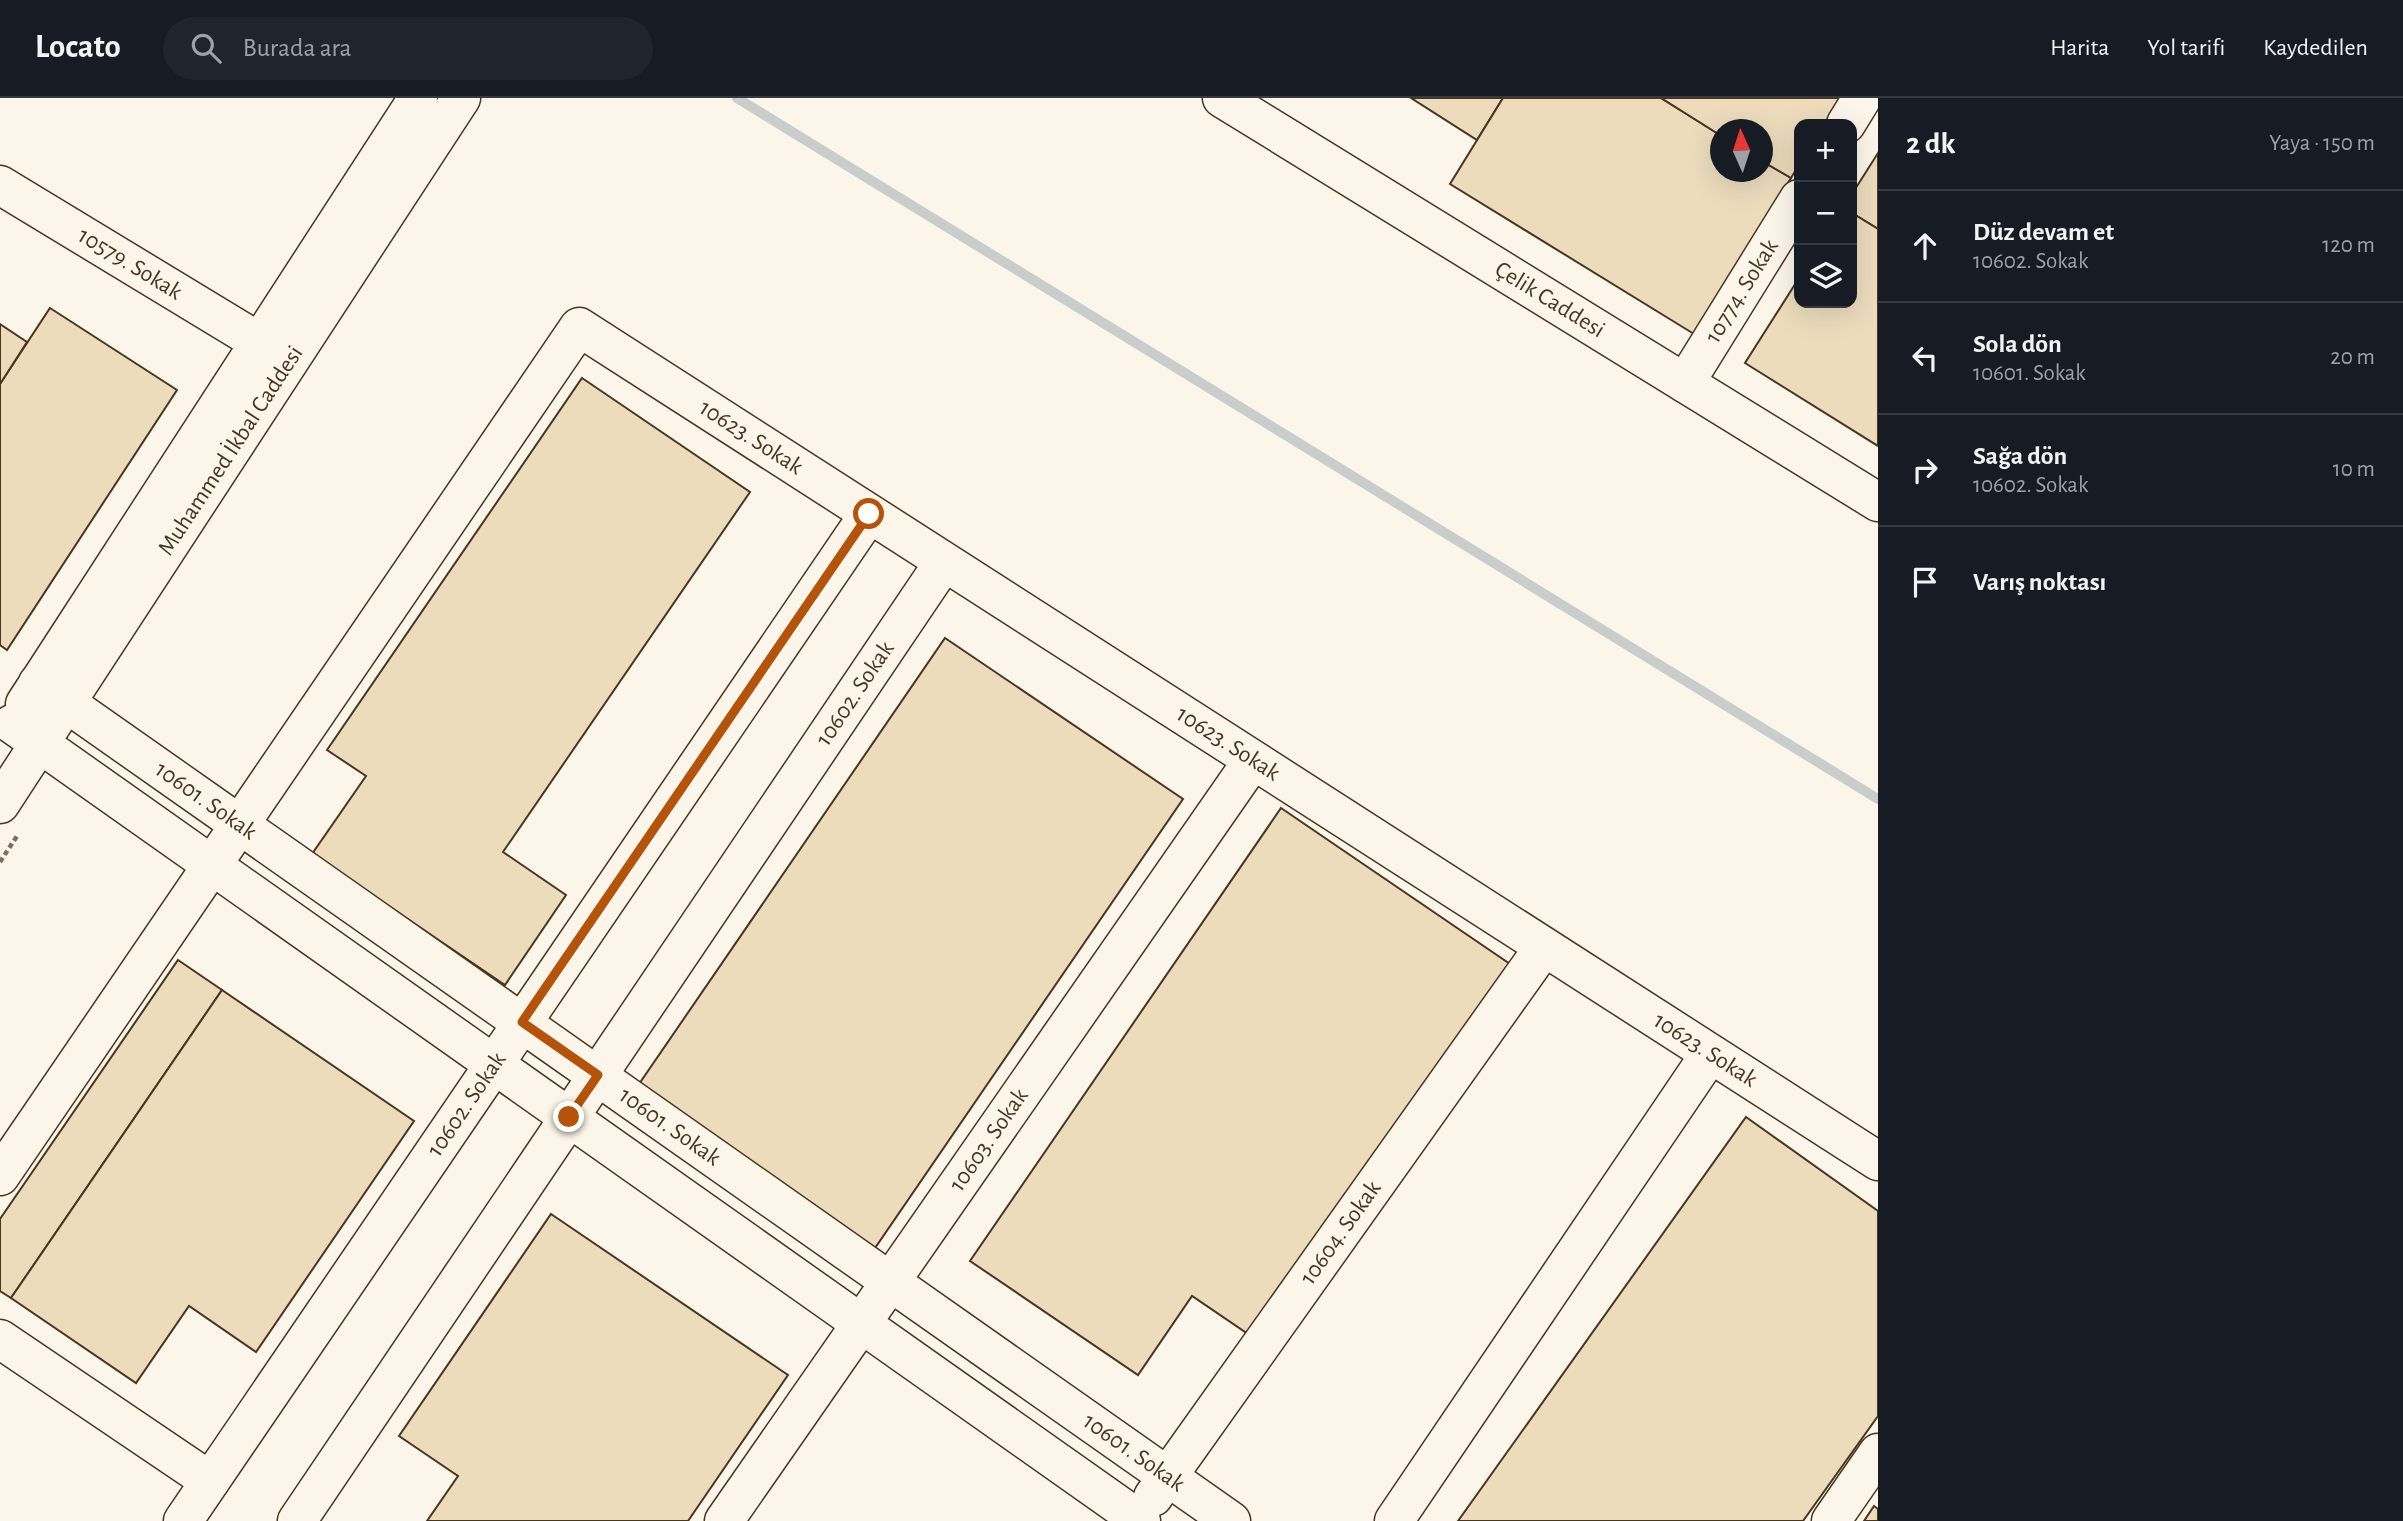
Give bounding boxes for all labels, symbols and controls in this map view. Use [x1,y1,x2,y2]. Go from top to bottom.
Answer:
search box [163,17,653,80]
icon: search [187,29,225,67]
text: Locato [35,31,121,64]
text: Burada ara [243,35,352,61]
text: Harita [2050,36,2109,60]
text: Yol tarifi [2147,36,2225,60]
text: Kaydedilen [2263,36,2368,60]
north arrow [1710,119,1773,182]
map controls [1794,119,1857,308]
button: + [1794,119,1857,182]
text: 2 dk [1906,129,1955,159]
text: Yaya · 150 m [2269,132,2375,155]
button: − [1794,182,1857,245]
text: Düz devam et [1973,219,2114,245]
street label: 10579. Sokak [74,223,186,304]
icon: ahead [1906,227,1944,265]
text: 120 m [2322,234,2375,257]
street label: 10774. Sokak [1701,235,1783,347]
button: layers [1794,245,1857,308]
text: 10602. Sokak [1973,250,2088,273]
street label: Çelik Caddesi [1491,257,1609,343]
text: Sola dön [1973,331,2062,357]
icon: left [1906,339,1944,377]
street label: Muhammed İkbal Caddesi [154,342,308,560]
text: 20 m [2330,346,2375,369]
text: 10601. Sokak [1973,362,2086,385]
street label: 10623. Sokak [695,396,807,479]
text: Sağa dön [1973,443,2067,469]
icon: right [1906,451,1944,489]
text: 10 m [2333,458,2375,481]
text: 10602. Sokak [1973,474,2088,497]
route start [853,498,884,529]
icon: arrive [1906,563,1944,601]
text: Varış noktası [1973,569,2106,595]
street label: 10602. Sokak [812,637,899,750]
street label: 10623. Sokak [1172,702,1284,786]
street label: 10601. Sokak [151,757,261,845]
street label: 10623. Sokak [1649,1008,1761,1092]
street label: 10602. Sokak [423,1048,511,1161]
street label: 10601. Sokak [615,1083,725,1170]
street label: 10603. Sokak [945,1084,1033,1196]
route end [553,1101,584,1132]
street label: 10604. Sokak [1296,1177,1386,1289]
street label: 10601. Sokak [1079,1409,1189,1496]

